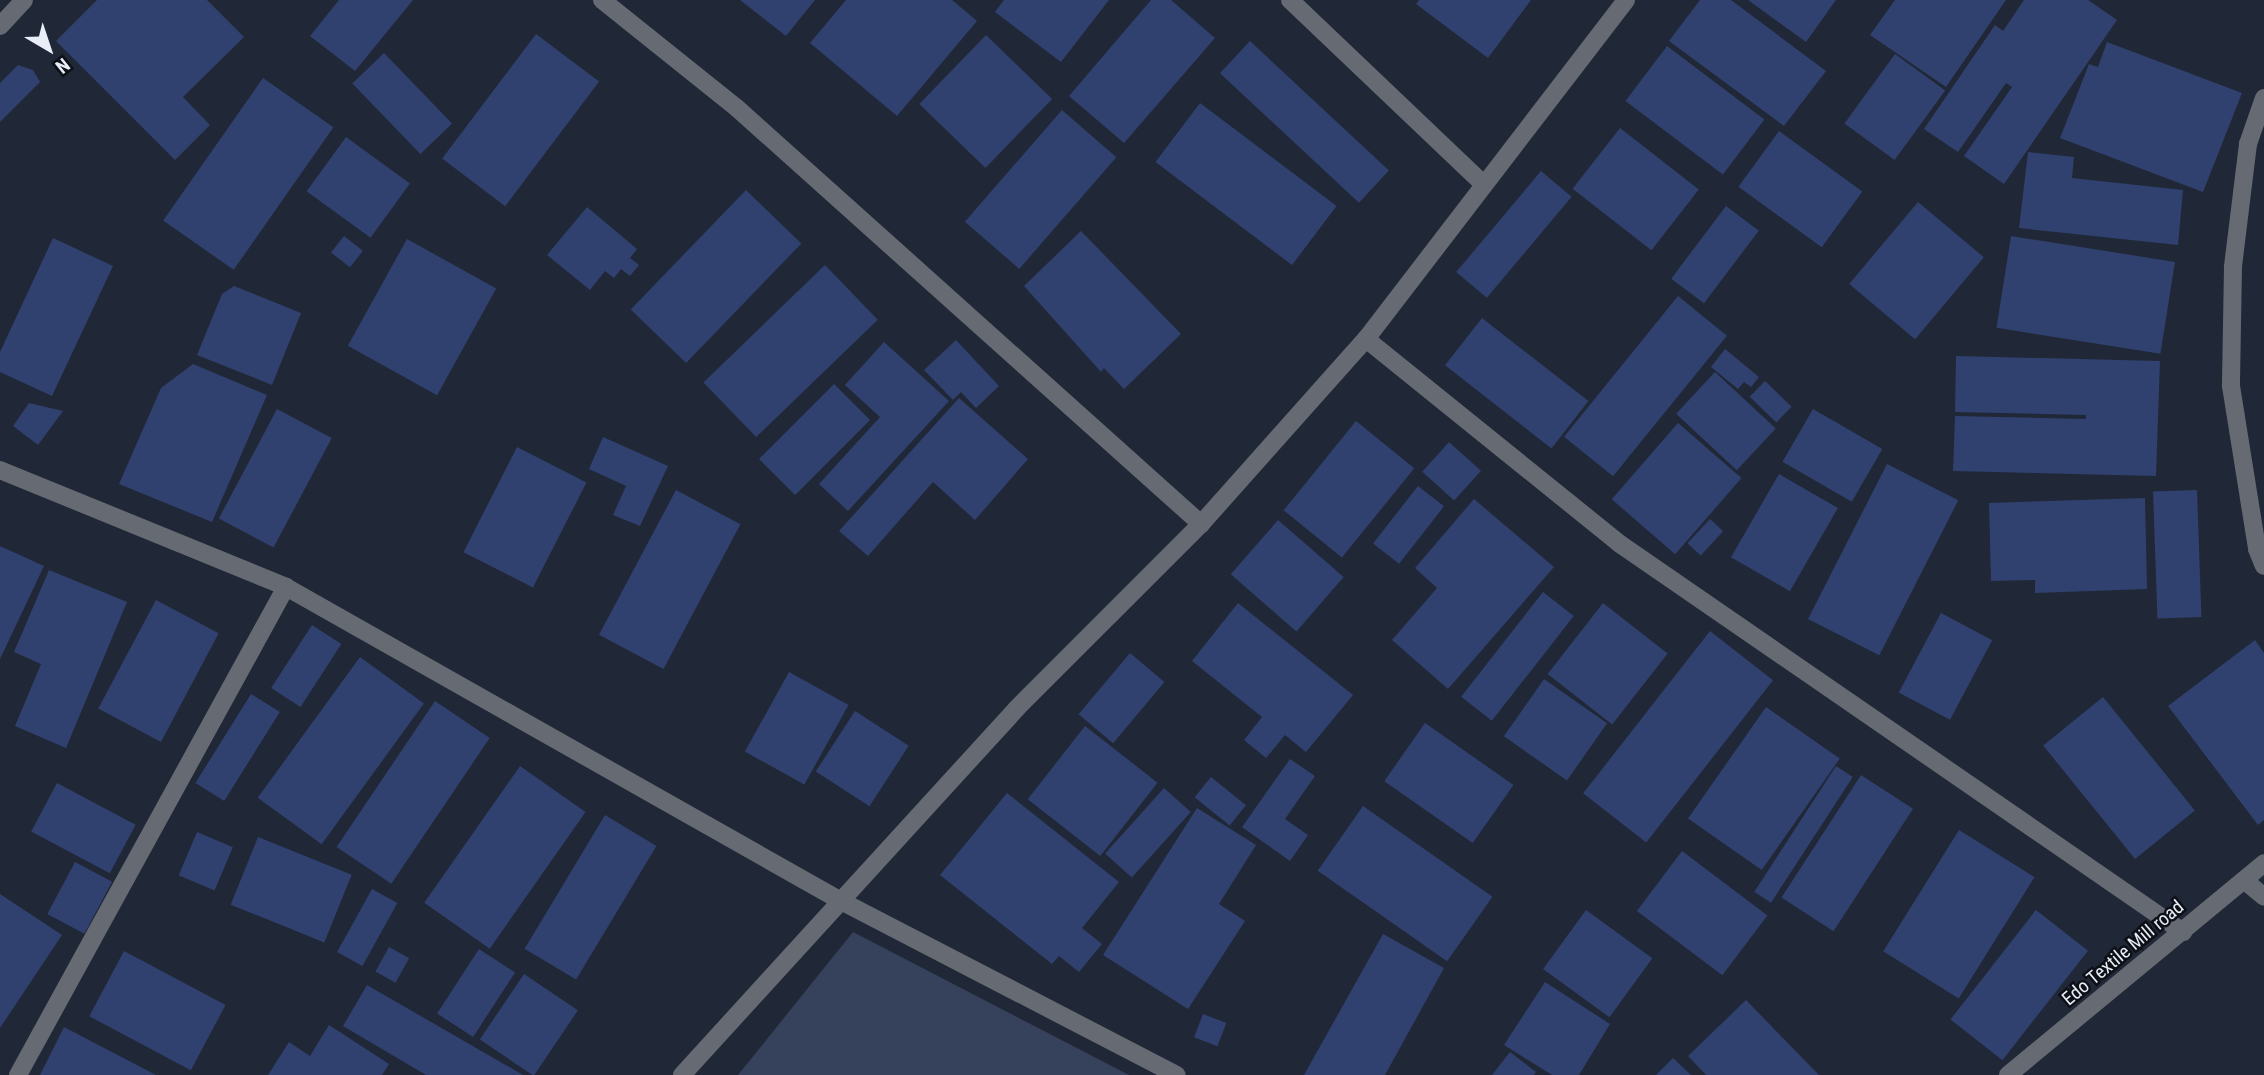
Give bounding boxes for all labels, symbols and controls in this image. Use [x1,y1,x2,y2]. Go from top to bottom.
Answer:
north arrow [14,14,84,84]
text: N [51,53,74,78]
street label: Edo Textile Mill road [2057,895,2189,1011]

